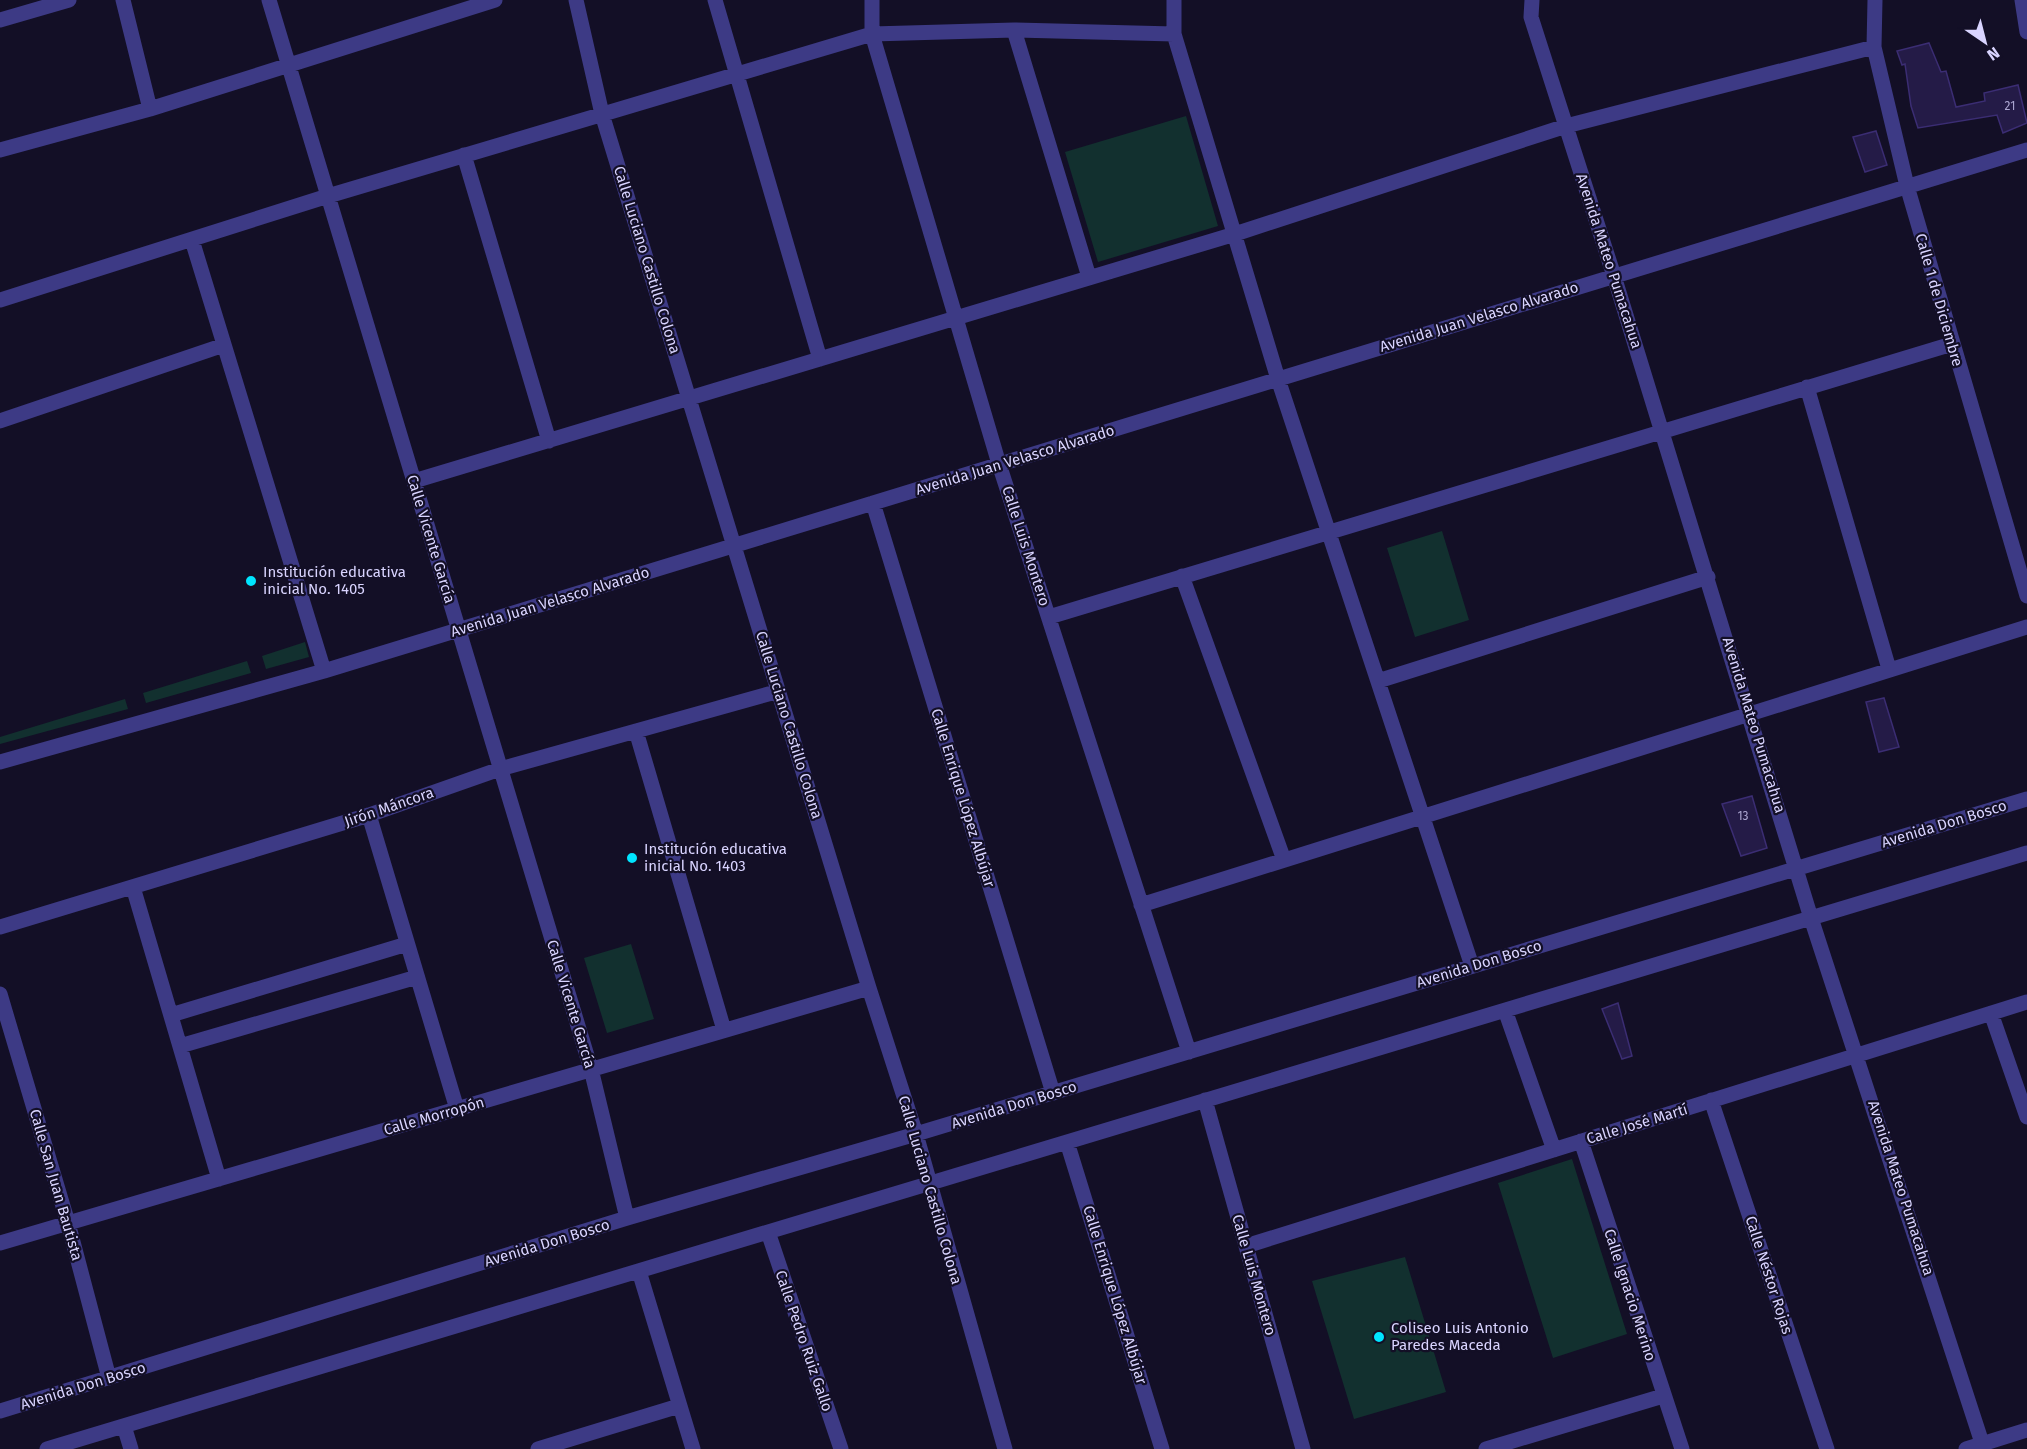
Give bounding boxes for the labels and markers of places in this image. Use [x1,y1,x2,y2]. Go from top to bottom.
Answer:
place label: Institución educativa inicial No. 1405 [263,563,406,598]
marker: Institución educativa inicial No. 1405 [244,574,258,588]
place label: Institución educativa inicial No. 1403 [644,840,787,875]
marker: Institución educativa inicial No. 1403 [625,851,639,865]
place label: Coliseo Luis Antonio Paredes Maceda [1391,1319,1529,1354]
marker: Coliseo Luis Antonio Paredes Maceda [1372,1330,1386,1344]

